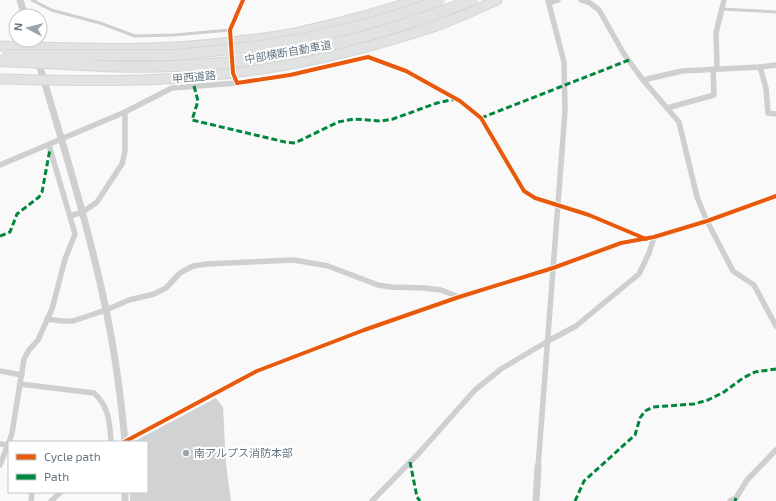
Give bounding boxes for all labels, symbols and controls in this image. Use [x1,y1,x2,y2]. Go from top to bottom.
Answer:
north arrow [8,8,48,48]
text: N [11,22,25,31]
street label: 中部横断自動車道 [243,37,332,66]
street label: 甲西道路 [171,68,216,85]
legend [8,441,148,493]
place label: 南アルプス消防本部 [194,446,293,459]
marker: 南アルプス消防本部 [181,448,191,458]
text: Cycle path [44,449,101,463]
text: Path [44,469,69,483]

